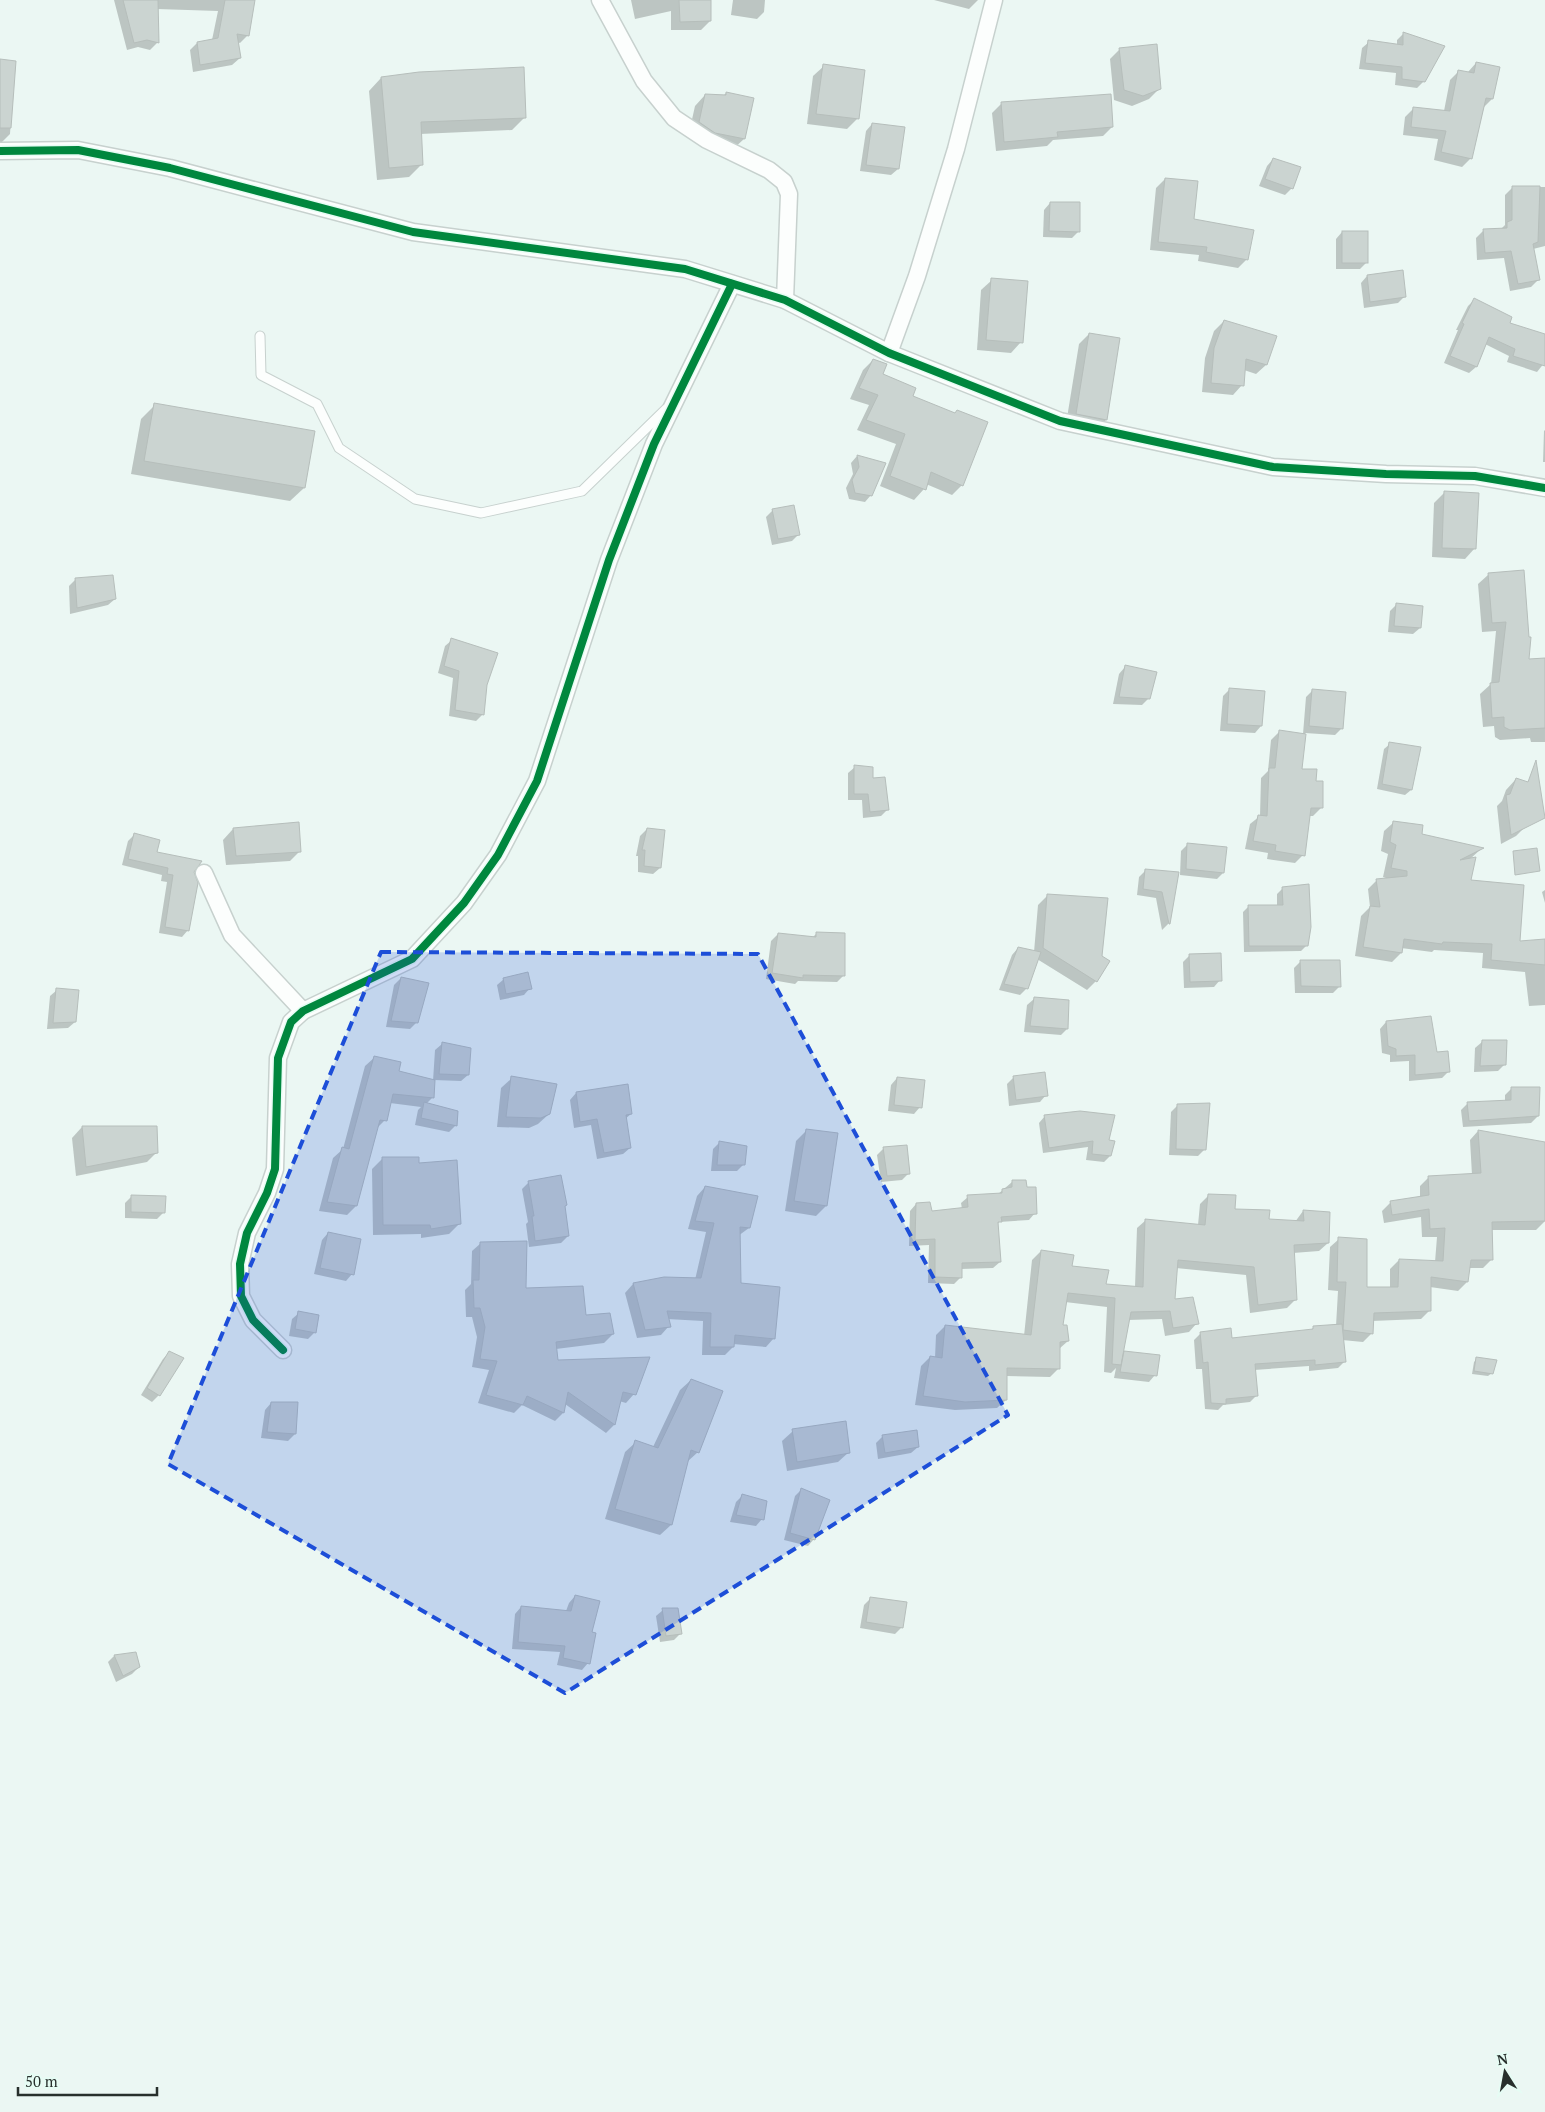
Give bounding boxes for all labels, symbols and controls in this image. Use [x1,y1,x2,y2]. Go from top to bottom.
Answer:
north arrow [1480,2047,1530,2097]
text: N [1495,2048,1510,2069]
scale bar [18,2064,156,2096]
text: 50 m [25,2071,58,2091]

